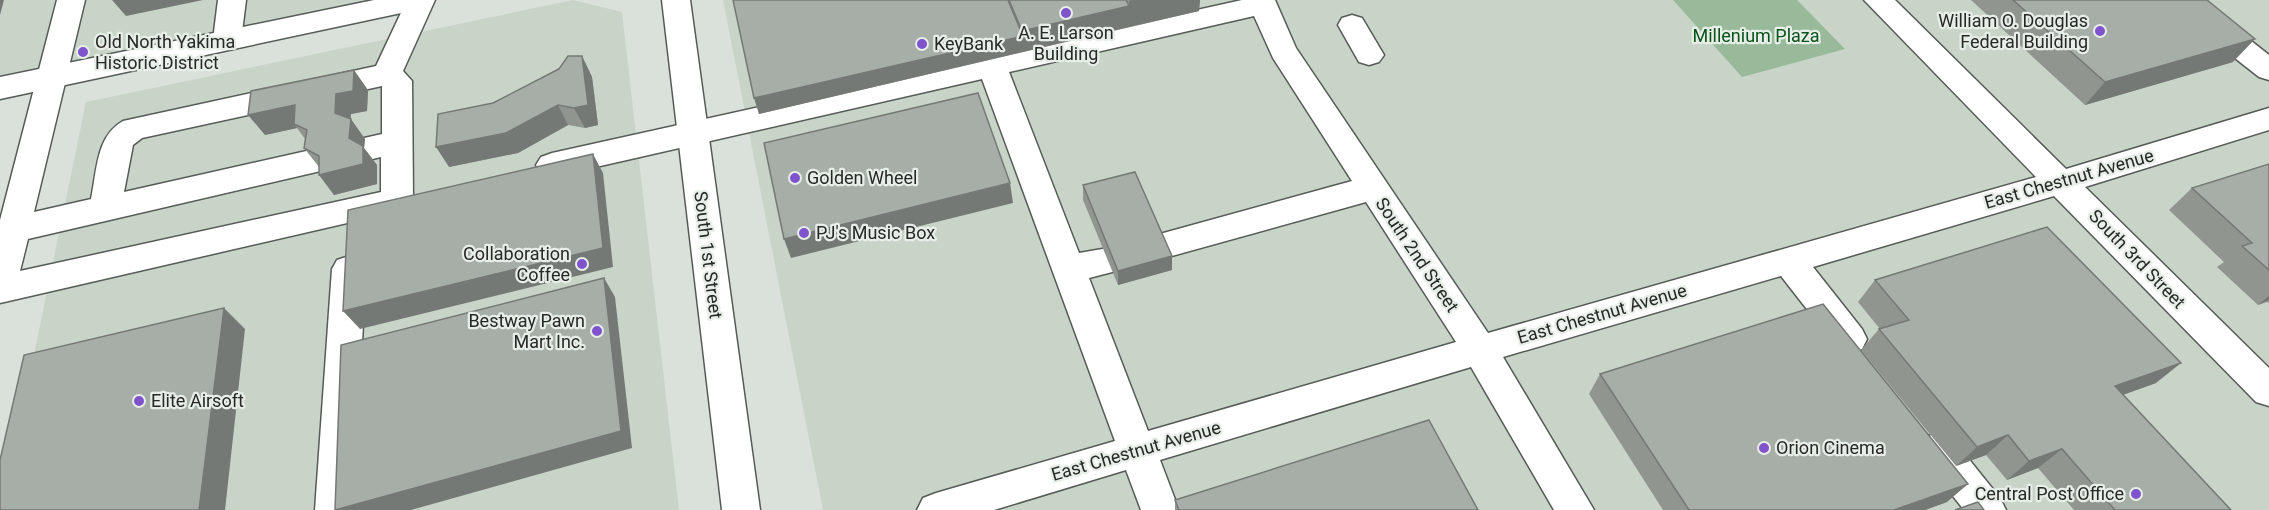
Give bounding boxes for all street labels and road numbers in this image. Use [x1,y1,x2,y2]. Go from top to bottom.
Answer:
street label: East Chestnut Avenue [1982,144,2156,213]
street label: South 1st Street [690,190,727,320]
street label: South 2nd Street [1371,194,1463,316]
street label: South 3rd Street [2085,205,2190,313]
street label: East Chestnut Avenue [1515,279,1689,348]
street label: East Chestnut Avenue [1049,416,1223,485]

